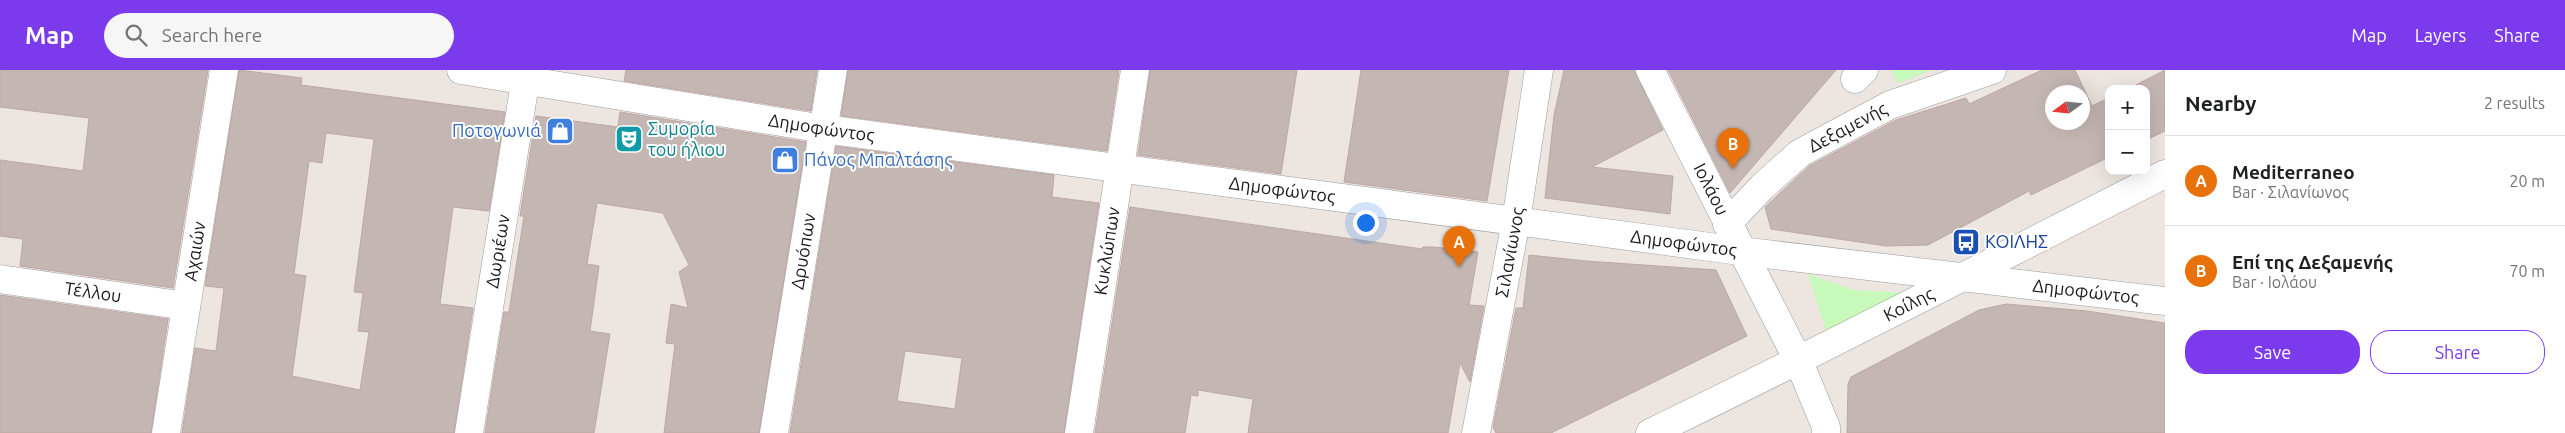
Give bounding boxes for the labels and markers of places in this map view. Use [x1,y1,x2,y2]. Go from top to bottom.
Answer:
shop icon: Ποτογωνιά [545,116,575,146]
place label: Συμορία του ήλιου [648,118,725,159]
place label: Ποτογωνιά [452,120,541,140]
theatre icon: Συμορία του ήλιου [614,124,644,154]
pin: B [1717,128,1749,169]
shop icon: Πάνος Μπαλτάσης [770,145,800,175]
place label: Πάνος Μπαλτάσης [804,149,952,170]
pin: A [1443,226,1475,267]
bus stop icon: ΚΟΙΛΗΣ [1951,227,1981,257]
place label: ΚΟΙΛΗΣ [1985,231,2048,251]

